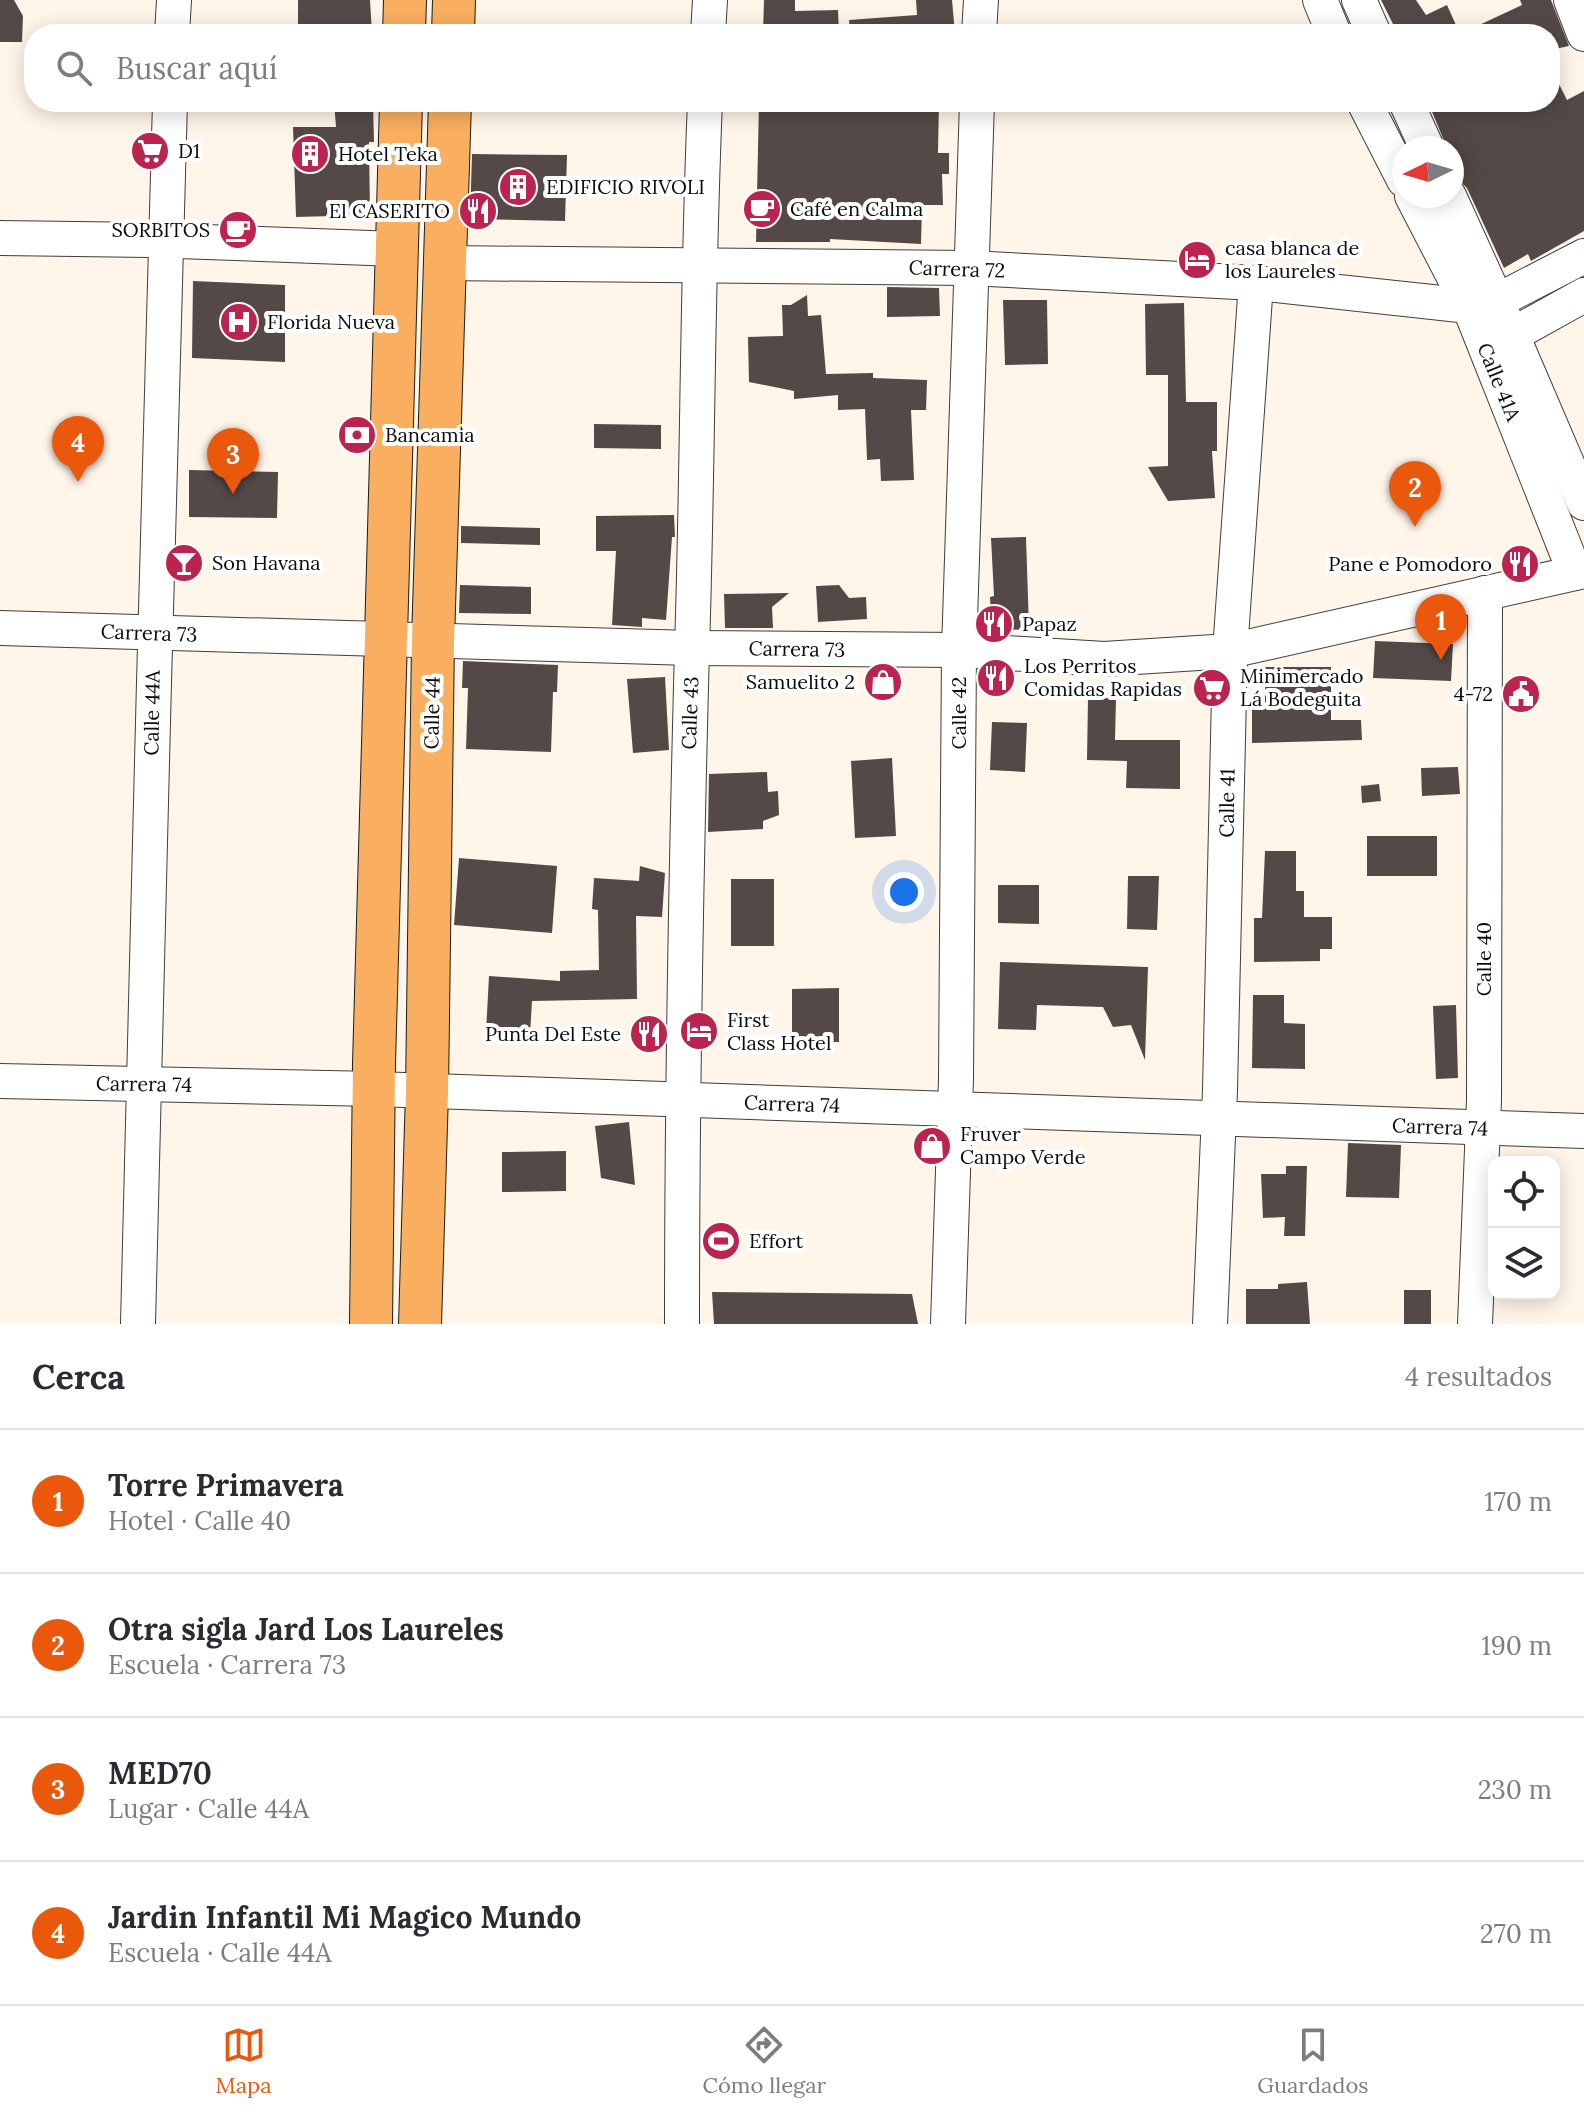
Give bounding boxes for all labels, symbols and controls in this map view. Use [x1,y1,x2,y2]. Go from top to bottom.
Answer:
search box [24,24,1560,112]
icon: search [52,46,96,90]
text: Buscar aquí [116,49,277,87]
supermarket icon: D1 [129,130,171,172]
building icon: Hotel Teka [289,133,331,175]
north arrow [1392,136,1464,208]
place label: D1 [178,138,200,163]
place label: Hotel Teka [338,141,438,166]
building icon: EDIFICIO RIVOLI [497,166,539,208]
place label: EDIFICIO RIVOLI [546,174,705,199]
cafe icon: Café en Calma [741,188,783,230]
restaurant icon: El CASERITO [457,190,499,232]
place label: Café en Calma [790,196,923,221]
place label: El CASERITO [329,198,450,223]
cafe icon: SORBITOS [217,209,259,251]
place label: SORBITOS [111,217,210,242]
place label: casa blanca de los Laureles [1225,235,1359,283]
hotel icon: casa blanca de los Laureles [1176,239,1218,281]
street label: Carrera 72 [908,254,1006,283]
hospital icon: Florida Nueva [218,301,260,343]
place label: Florida Nueva [267,309,395,334]
street label: Calle 41A [1472,339,1527,425]
bank icon: Bancamia [336,414,378,456]
pin: 4 [52,416,104,482]
place label: Bancamia [385,422,475,447]
pin: 3 [207,428,259,494]
pin: 2 [1389,461,1441,527]
bar icon: Son Havana [163,542,205,584]
restaurant icon: Pane e Pomodoro [1499,543,1541,585]
place label: Son Havana [212,550,321,575]
place label: Pane e Pomodoro [1328,551,1492,576]
pin: 1 [1415,594,1467,660]
restaurant icon: Papaz [973,603,1015,645]
place label: Papaz [1022,611,1077,636]
street label: Carrera 73 [100,618,198,647]
street label: Carrera 73 [748,635,846,662]
place label: Los Perritos Comidas Rapidas [1024,653,1182,701]
restaurant icon: Los Perritos Comidas Rapidas [975,657,1017,699]
shop icon: Samuelito 2 [862,661,904,703]
place label: Minimercado Lá Bodeguita [1240,663,1364,711]
supermarket icon: Minimercado Lá Bodeguita [1191,667,1233,709]
place label: Samuelito 2 [746,669,855,694]
street label: Calle 44A [138,670,165,756]
public building icon: 4-72 [1500,673,1542,715]
street label: Calle 44 [418,676,445,750]
street label: Calle 43 [676,676,703,750]
street label: Calle 42 [946,677,971,749]
place label: 4-72 [1454,681,1493,706]
street label: Calle 41 [1213,768,1240,838]
your location [884,872,924,912]
street label: Calle 40 [1471,922,1496,996]
place label: First Class Hotel [727,1007,831,1055]
hotel icon: First Class Hotel [678,1010,720,1052]
restaurant icon: Punta Del Este [628,1013,670,1055]
place label: Punta Del Este [485,1021,621,1046]
street label: Carrera 74 [96,1070,192,1097]
street label: Carrera 74 [744,1089,841,1118]
street label: Carrera 74 [1392,1112,1489,1141]
place label: Fruver Campo Verde [960,1121,1086,1169]
shop icon: Fruver Campo Verde [911,1125,953,1167]
map controls [1488,1156,1560,1300]
button: locate [1488,1156,1560,1228]
sports icon: Effort [700,1220,742,1262]
place label: Effort [749,1228,804,1253]
button: layers [1488,1228,1560,1300]
text: Cerca [32,1355,125,1398]
text: 4 resultados [1405,1360,1552,1393]
text: Torre Primavera [108,1466,344,1504]
text: 1 [53,1485,63,1518]
text: 170 m [1484,1485,1552,1518]
text: Hotel · Calle 40 [108,1504,291,1537]
text: Otra sigla Jard Los Laureles [108,1610,504,1648]
text: 2 [51,1629,65,1662]
text: 190 m [1481,1629,1552,1662]
text: Escuela · Carrera 73 [108,1648,346,1681]
text: MED70 [108,1754,212,1792]
text: 3 [51,1773,65,1806]
text: 230 m [1478,1773,1552,1806]
text: Lugar · Calle 44A [108,1792,309,1825]
text: Jardin Infantil Mi Magico Mundo [108,1898,581,1936]
text: 4 [51,1917,65,1950]
text: 270 m [1480,1917,1552,1950]
text: Escuela · Calle 44A [108,1936,331,1969]
tab: Mapa [216,2023,272,2099]
tab: Cómo llegar [703,2023,826,2099]
tab: Guardados [1257,2023,1368,2099]

